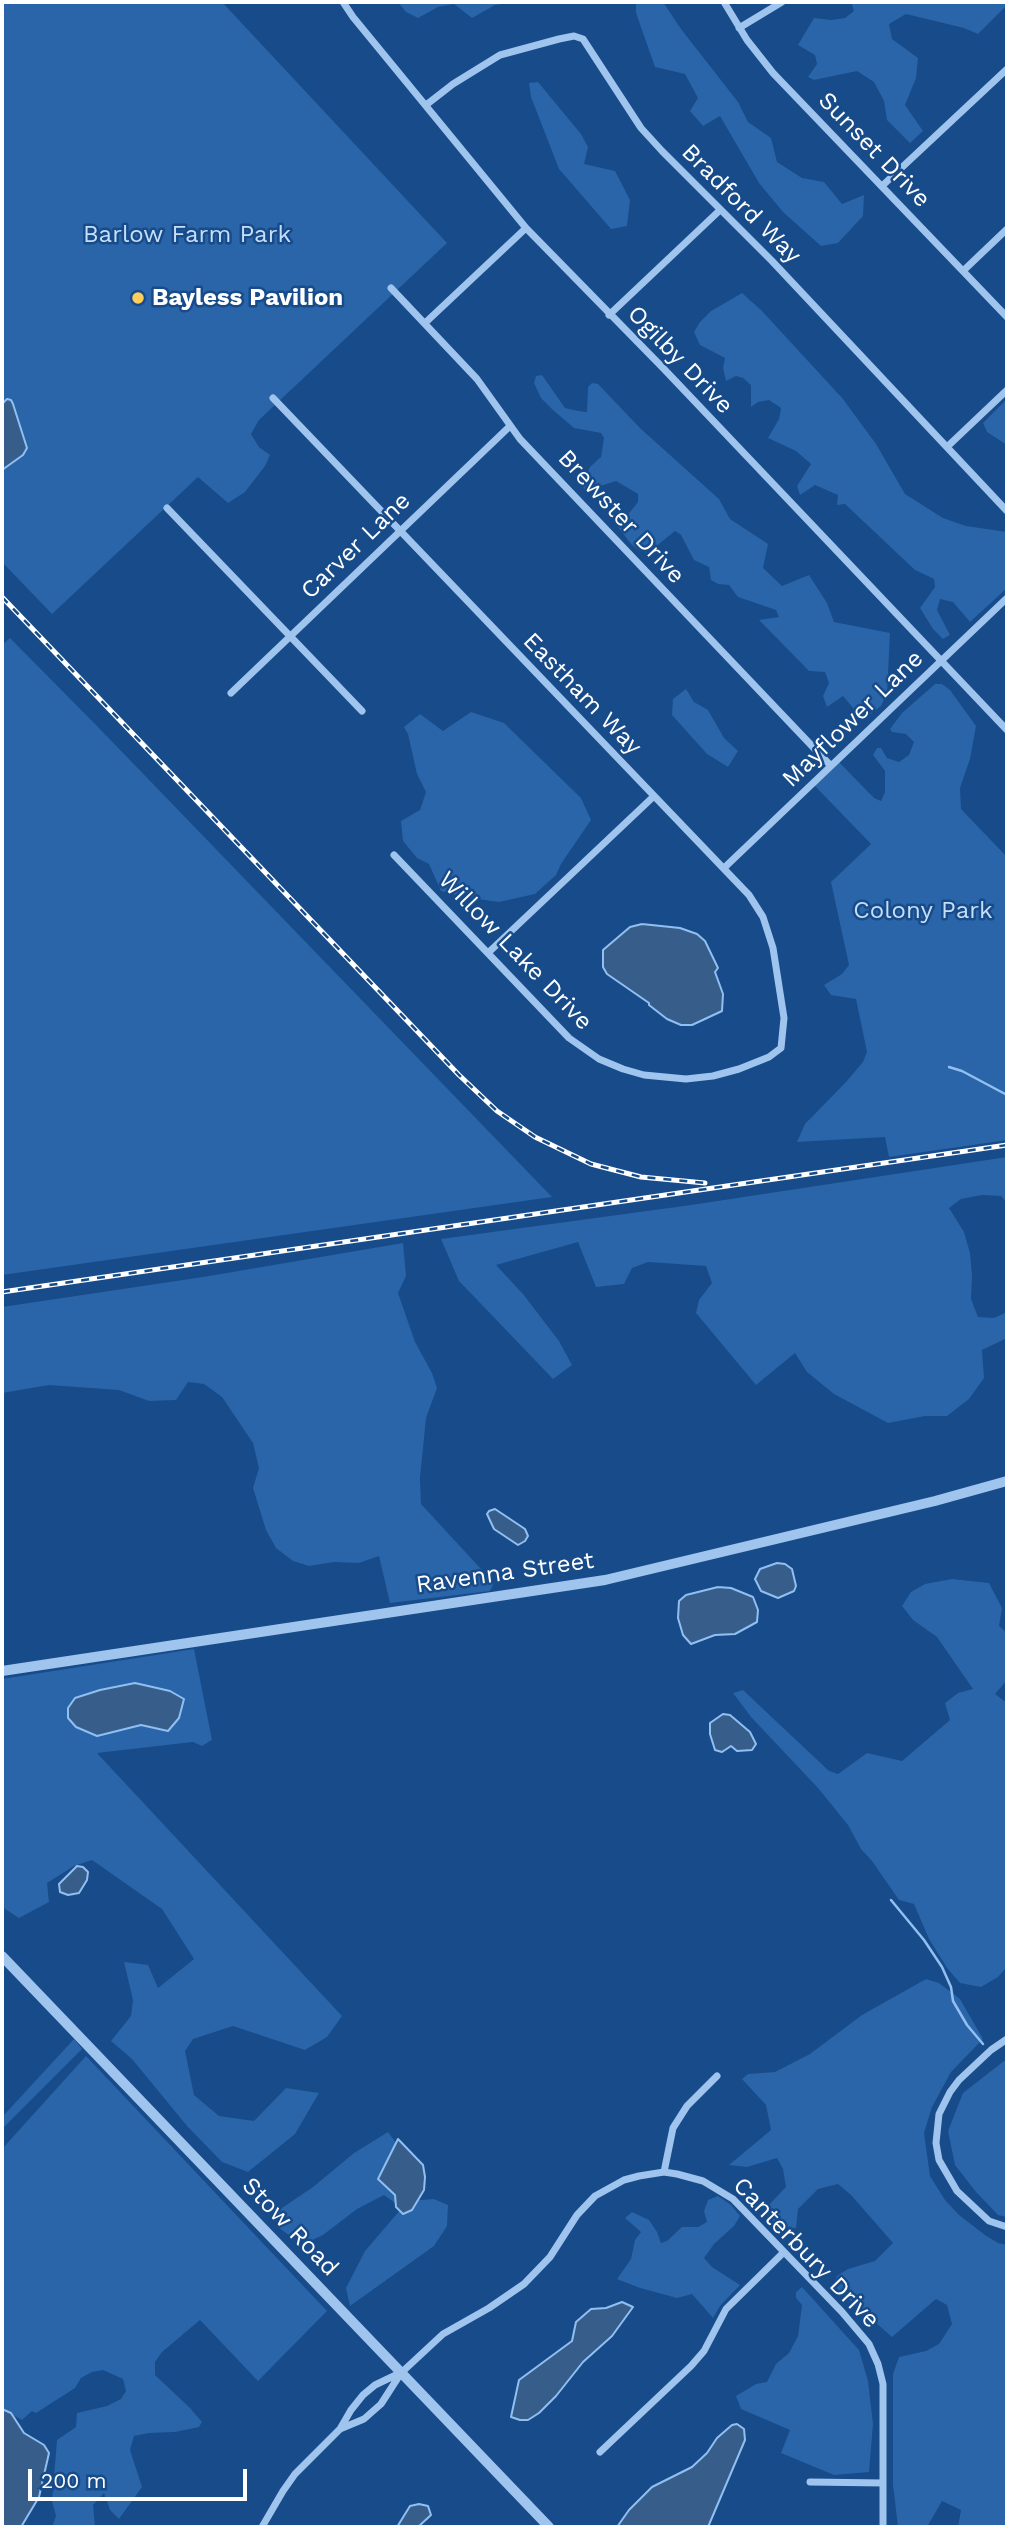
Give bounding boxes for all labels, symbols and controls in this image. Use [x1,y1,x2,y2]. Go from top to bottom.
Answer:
street label: Sunset Drive [812,86,936,214]
street label: Bradford Way [675,138,807,270]
park label: Barlow Farm Park [83,221,291,249]
place label: Bayless Pavilion [152,284,343,312]
marker: Bayless Pavilion [130,290,146,306]
street label: Ogilby Drive [621,300,739,420]
street label: Brewster Drive [552,444,690,590]
street label: Carver Lane [295,487,417,605]
street label: Eastham Way [517,627,647,761]
street label: Mayflower Lane [777,645,929,793]
street label: Willow Lake Drive [432,866,598,1036]
park label: Colony Park [853,897,993,925]
street label: Ravenna Street [414,1546,596,1600]
street label: Stow Road [236,2172,344,2282]
street label: Canterbury Drive [727,2172,885,2334]
scale bar [32,2456,250,2500]
text: 200 m [41,2468,107,2493]

